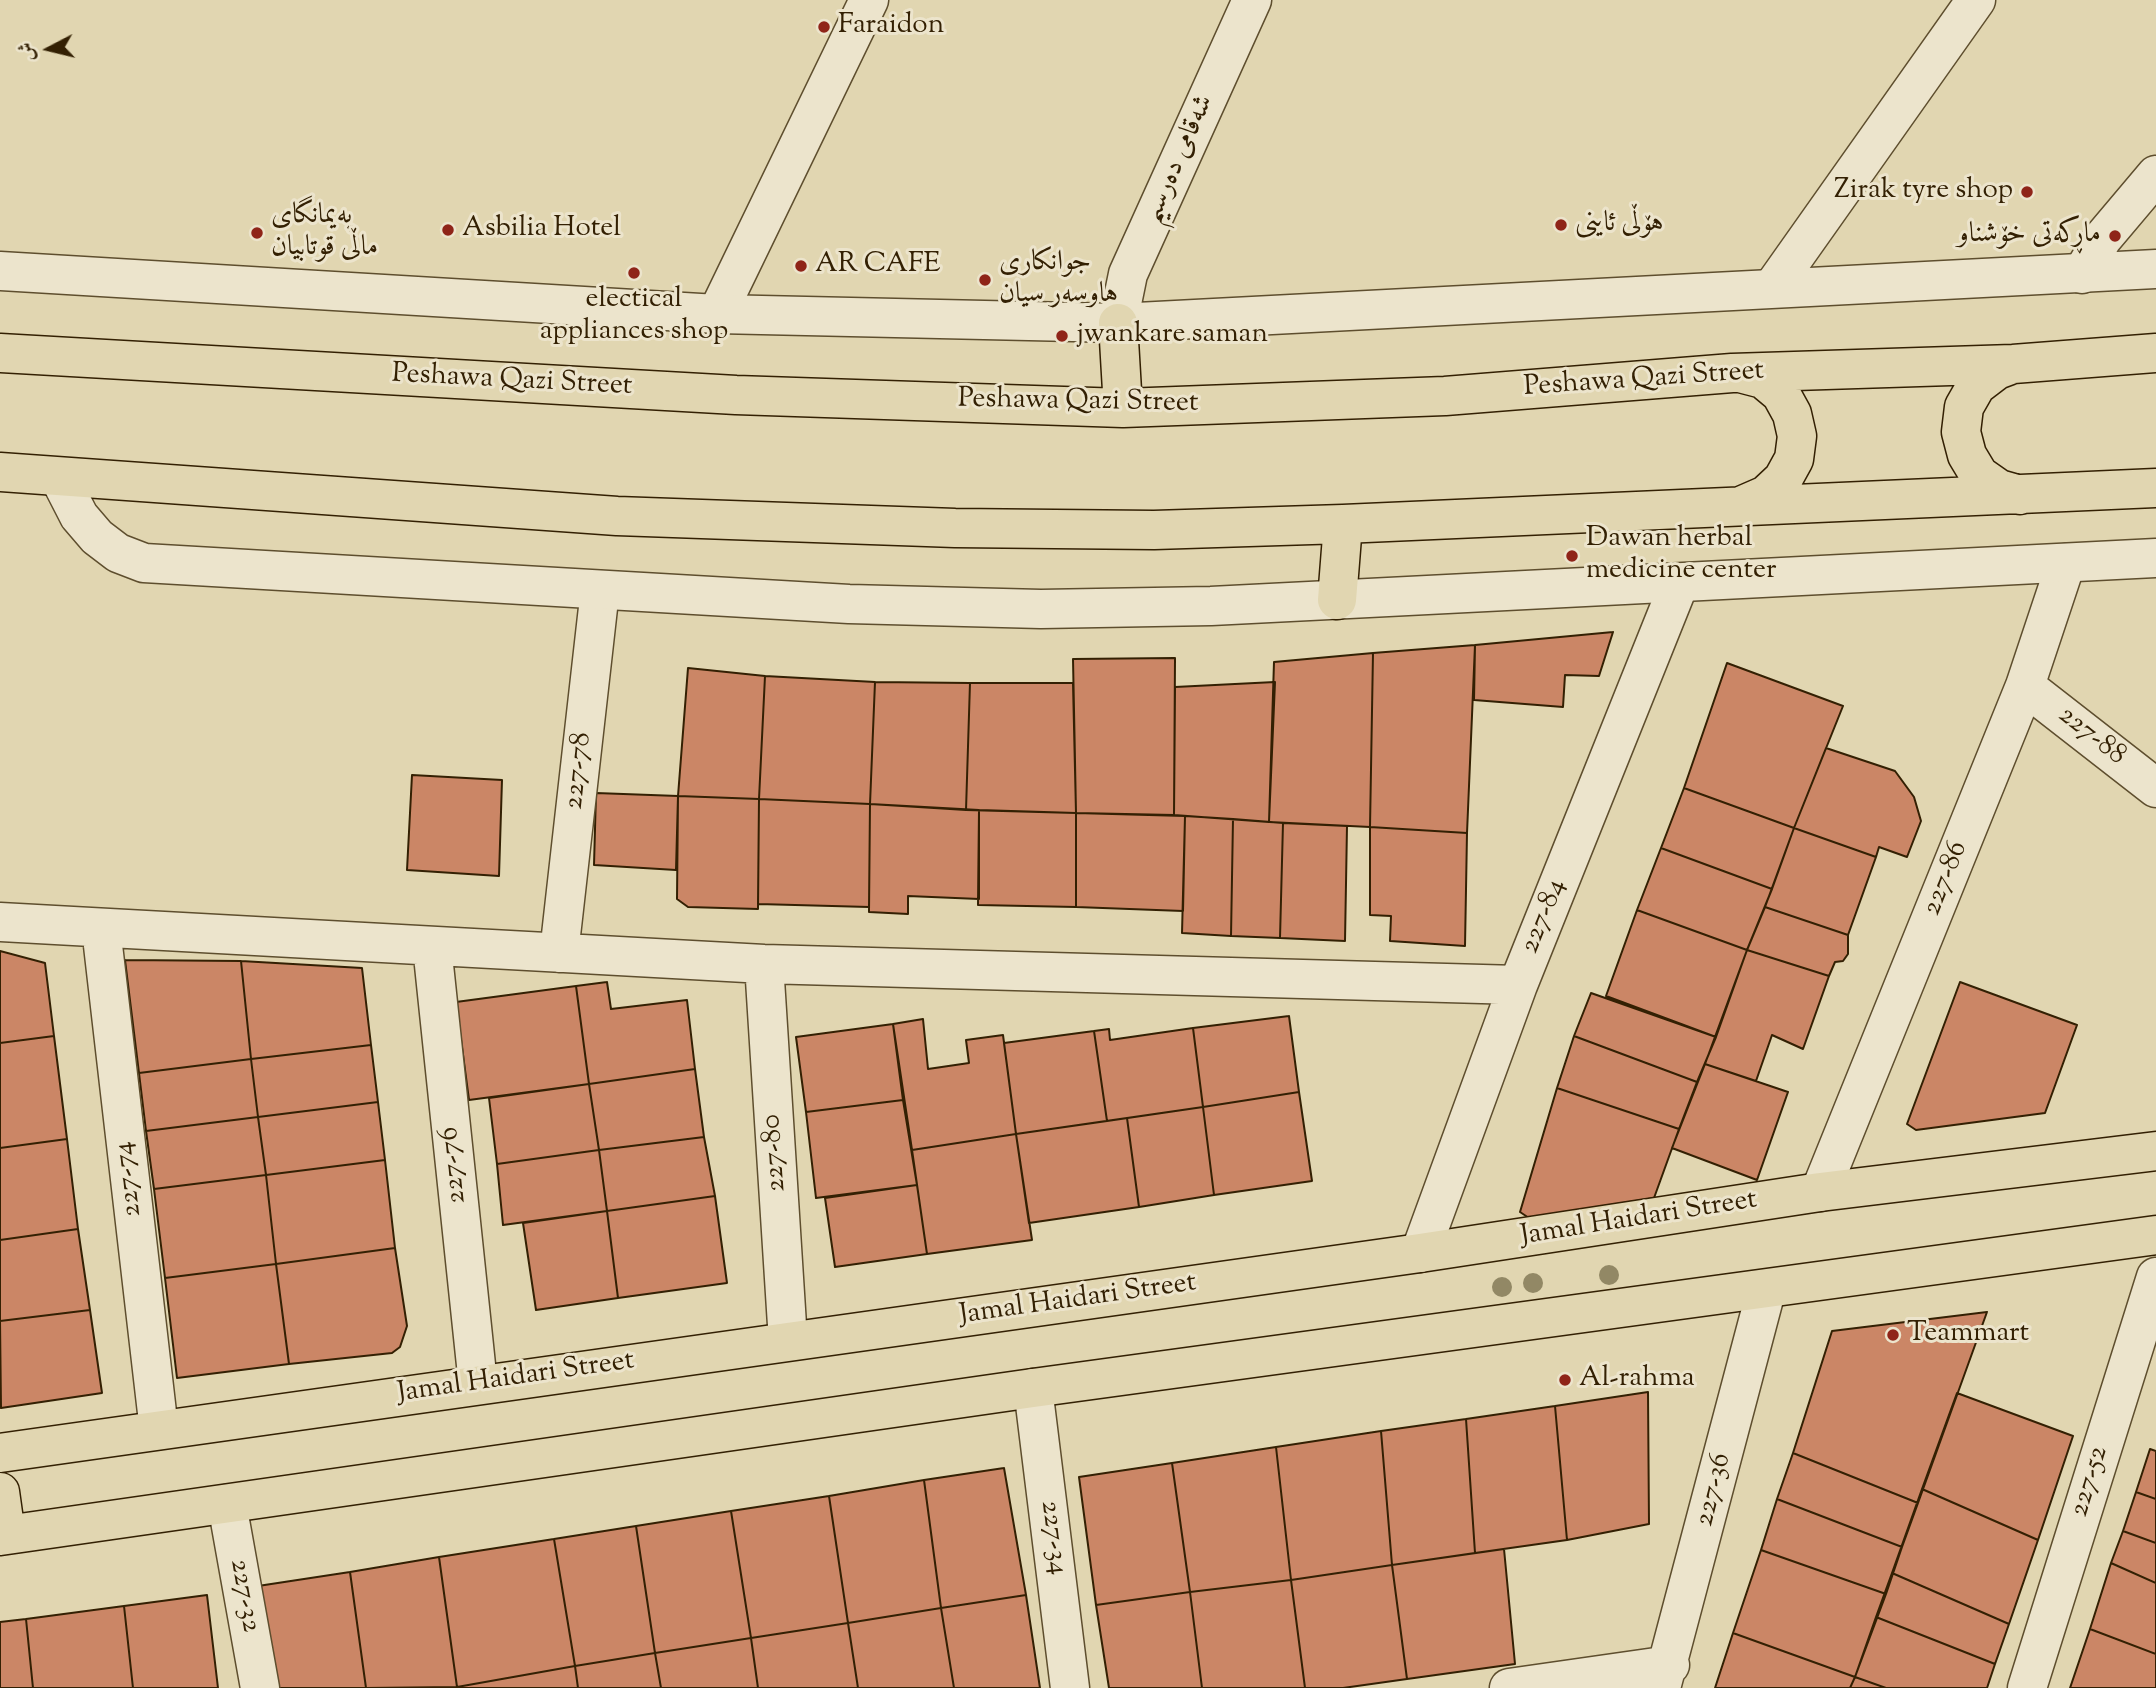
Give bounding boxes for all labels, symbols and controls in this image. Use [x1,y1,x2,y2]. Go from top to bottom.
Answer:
place label: Faraidon [838,10,944,44]
north arrow [14,14,84,84]
marker: Faraidon [816,19,832,35]
text: ش [13,41,42,63]
street label: شەقامی دەرسیم [1137,91,1223,229]
place label: Zirak tyre shop [1834,175,2013,209]
marker: Zirak tyre shop [2019,184,2035,200]
place label: پەیمانگای ماڵی قوتابیان [271,200,378,266]
place label: هۆڵی ئاینی [1575,208,1664,242]
place label: Asbilia Hotel [462,213,621,247]
marker: هۆڵی ئاینی [1553,217,1569,233]
place label: ماڕکەتی خۆشناو [1958,219,2101,253]
marker: Asbilia Hotel [440,222,456,238]
marker: پەیمانگای ماڵی قوتابیان [249,225,265,241]
marker: ماڕکەتی خۆشناو [2107,228,2123,244]
place label: جوانکاری هاوسەر سیان [999,247,1118,313]
place label: AR CAFE [815,249,940,283]
marker: AR CAFE [793,258,809,274]
marker: electical appliances shop [626,265,642,281]
marker: جوانکاری هاوسەر سیان [977,272,993,288]
place label: electical appliances shop [540,284,728,350]
place label: jwankare saman [1076,319,1268,353]
marker: jwankare saman [1054,328,1070,344]
street label: Peshawa Qazi Street [1523,356,1765,406]
street label: Peshawa Qazi Street [391,359,633,405]
street label: Peshawa Qazi Street [957,384,1199,422]
place label: Dawan herbal medicine center [1586,523,1777,589]
marker: Dawan herbal medicine center [1564,548,1580,564]
street label: 227-88 [2050,700,2132,774]
street label: 227-78 [559,731,601,811]
street label: 227-86 [1917,837,1977,921]
street label: 227-84 [1515,875,1575,959]
street label: 227-80 [757,1113,795,1193]
street label: 227-76 [434,1125,476,1205]
street label: 227-74 [109,1140,151,1218]
street label: Jamal Haidari Street [1518,1185,1760,1255]
street label: Jamal Haidari Street [957,1268,1199,1334]
place label: Teammart [1907,1318,2029,1352]
marker: Teammart [1885,1327,1901,1343]
street label: Jamal Haidari Street [395,1346,637,1412]
place label: Al-rahma [1579,1363,1695,1397]
marker: Al-rahma [1557,1372,1573,1388]
street label: 227-52 [2064,1443,2118,1521]
street label: 227-36 [1690,1450,1740,1530]
street label: 227-34 [1031,1499,1073,1577]
street label: 227-32 [220,1557,266,1635]

